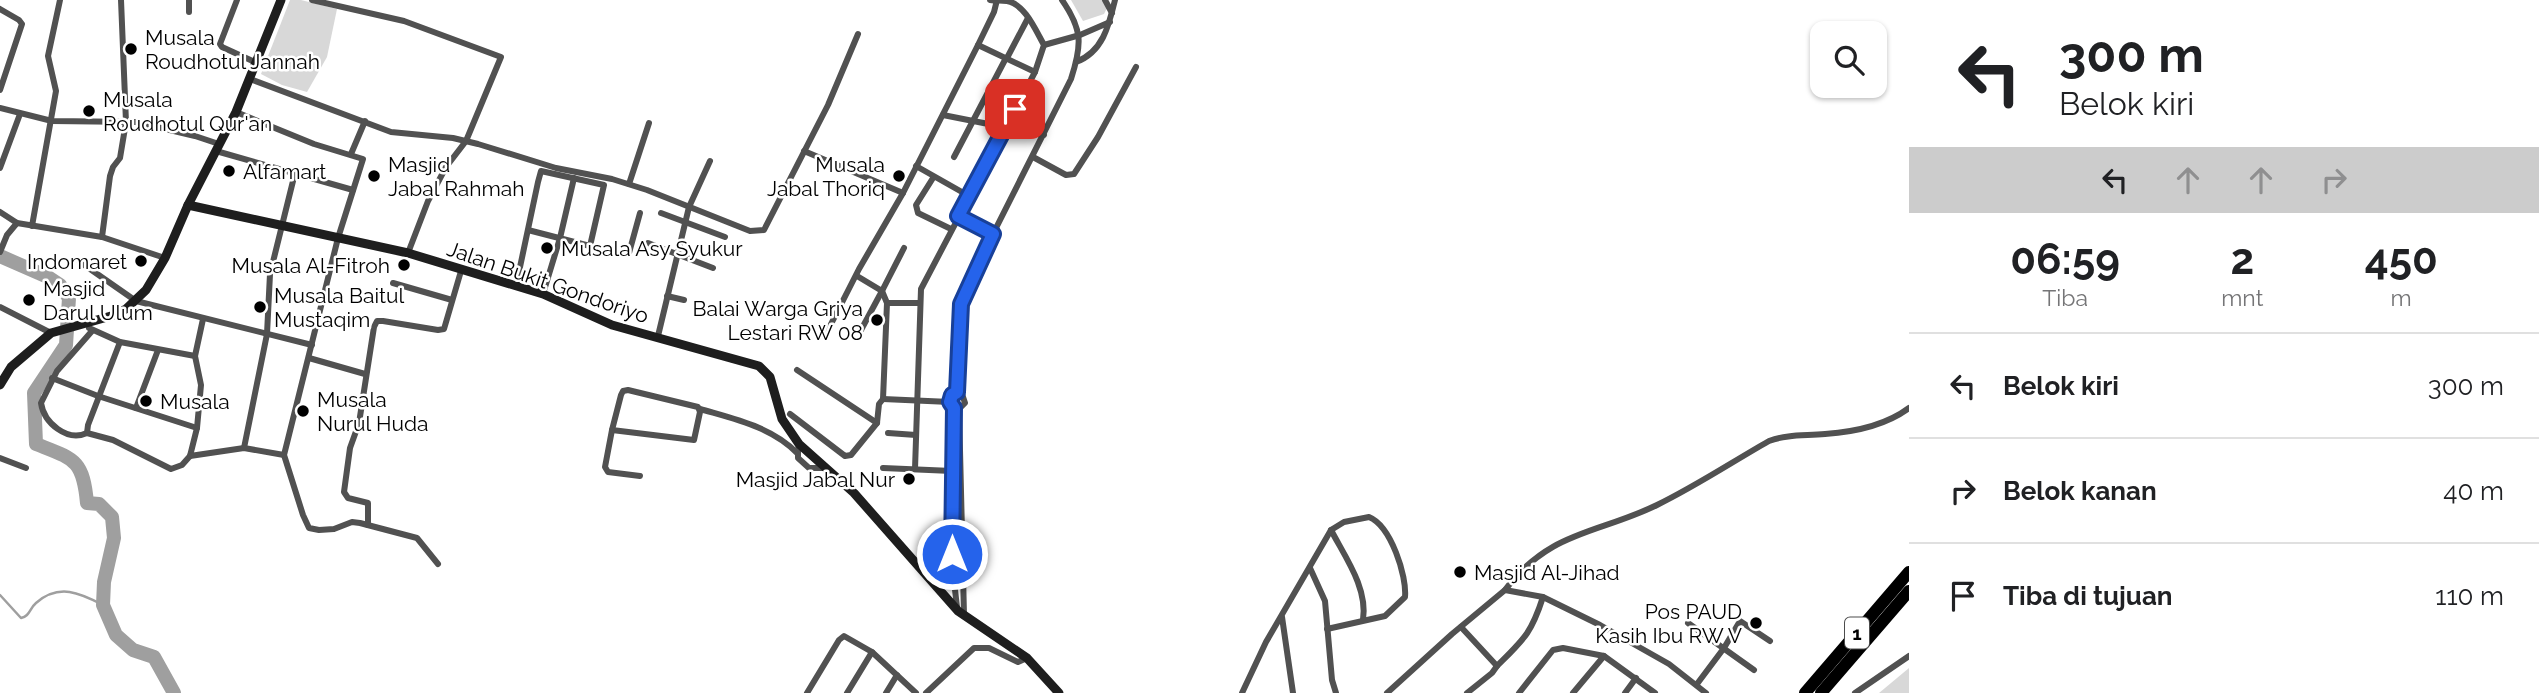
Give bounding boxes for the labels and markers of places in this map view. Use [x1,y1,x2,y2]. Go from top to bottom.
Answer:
place label: Musala Roudhotul Jannah [145,25,320,74]
marker: Musala Roudhotul Jannah [123,41,139,57]
pin [985,79,1045,139]
place label: Musala Roudhotul Qur'an [103,87,272,136]
marker: Musala Roudhotul Qur'an [81,103,97,119]
place label: Masjid Jabal Rahmah [388,152,524,201]
place label: Musala Jabal Thoriq [767,152,885,201]
place label: Alfamart [243,159,326,184]
marker: Alfamart [221,163,237,179]
marker: Masjid Jabal Rahmah [366,168,382,184]
marker: Musala Jabal Thoriq [891,168,907,184]
place label: Musala Asy Syukur [561,236,743,261]
marker: Musala Asy Syukur [539,240,555,256]
place label: Indomaret [27,249,127,274]
marker: Indomaret [133,253,149,269]
place label: Musala Al-Fitroh [232,253,390,278]
marker: Musala Al-Fitroh [396,257,412,273]
place label: Masjid Darul Ulum [43,276,153,325]
place label: Musala Baitul Mustaqim [274,283,405,332]
marker: Masjid Darul Ulum [21,292,37,308]
place label: Balai Warga Griya Lestari RW 08 [693,296,863,345]
marker: Musala Baitul Mustaqim [252,299,268,315]
marker: Balai Warga Griya Lestari RW 08 [869,312,885,328]
place label: Musala Nurul Huda [317,387,428,436]
place label: Musala [160,389,230,414]
marker: Musala [138,393,154,409]
marker: Musala Nurul Huda [295,403,311,419]
place label: Masjid Jabal Nur [736,467,896,492]
marker: Masjid Jabal Nur [901,471,917,487]
place label: Masjid Al-Jihad [1474,560,1620,585]
marker: Masjid Al-Jihad [1452,564,1468,580]
place label: Pos PAUD Kasih Ibu RW V [1595,599,1742,648]
marker: Pos PAUD Kasih Ibu RW V [1748,615,1764,631]

